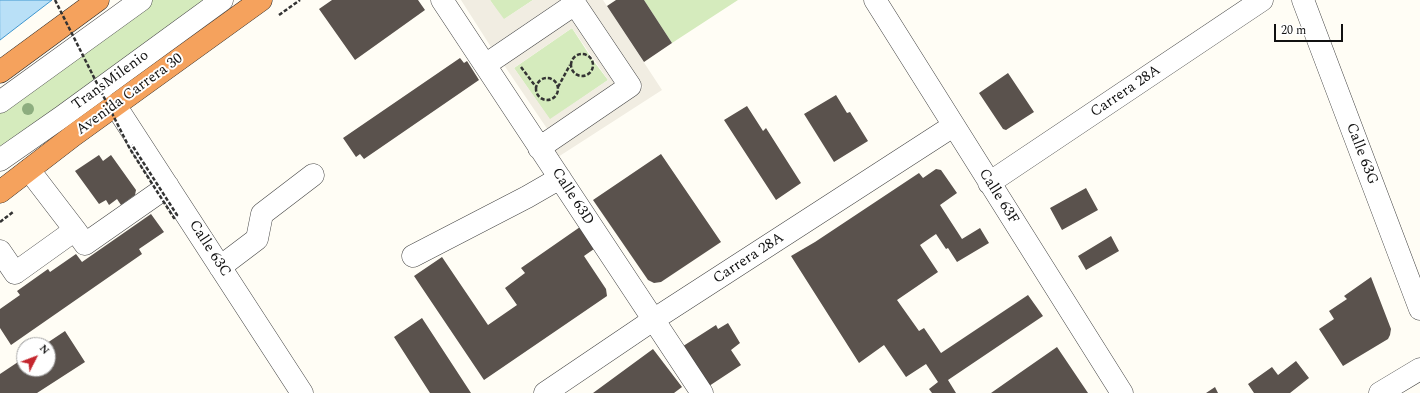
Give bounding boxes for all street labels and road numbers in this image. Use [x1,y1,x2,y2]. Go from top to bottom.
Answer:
street label: TransMilenio [69,47,153,115]
street label: Avenida Carrera 30 [73,50,187,140]
street label: Carrera 28A [1087,62,1165,122]
street label: Calle 63G [1341,121,1381,187]
street label: Calle 63D [547,165,597,229]
street label: Calle 63F [974,166,1022,228]
street label: Calle 63C [184,217,234,281]
street label: Carrera 28A [710,229,788,289]

